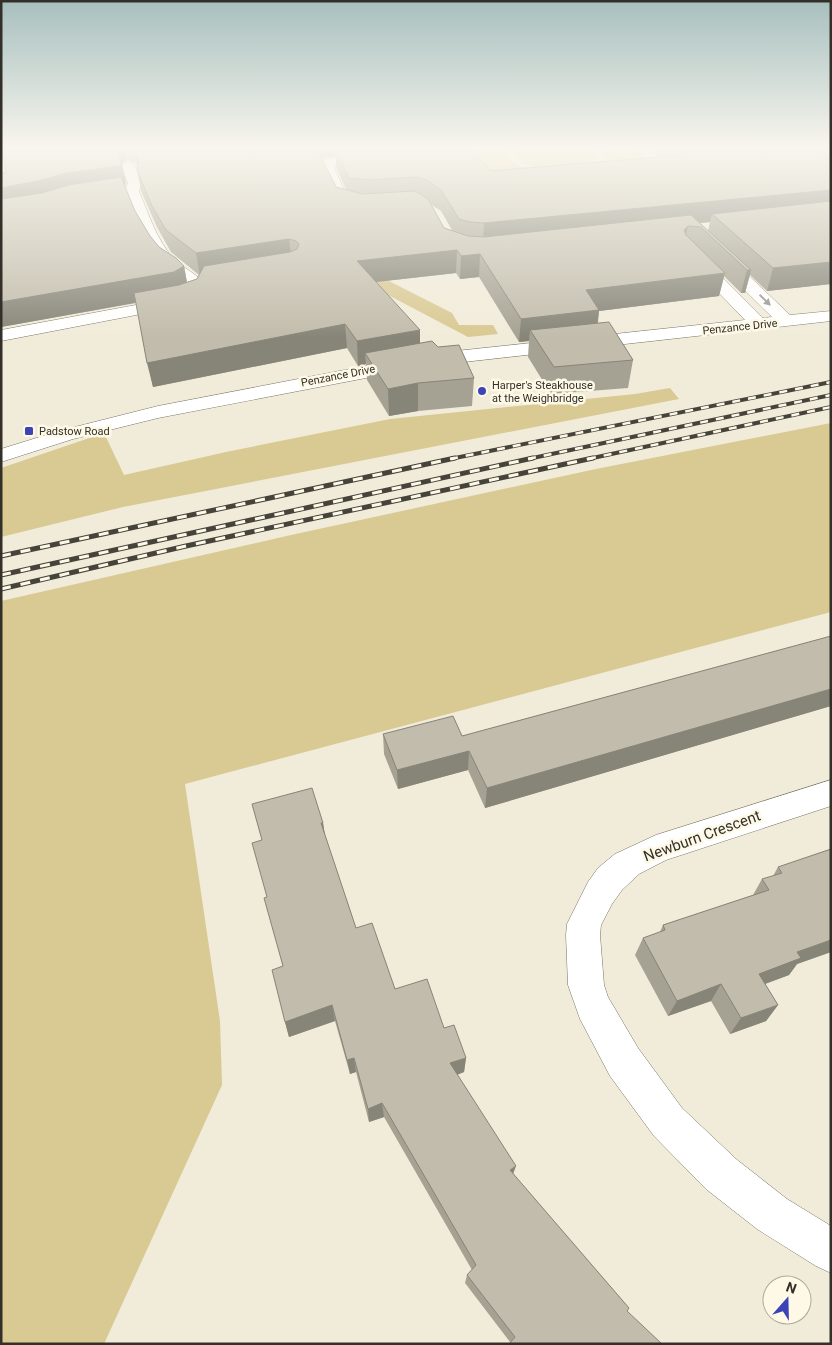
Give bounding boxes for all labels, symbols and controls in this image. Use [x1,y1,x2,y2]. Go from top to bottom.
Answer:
one-way arrow [758,294,770,306]
street label: Penzance Drive [702,317,778,337]
street label: Penzance Drive [300,362,376,390]
place label: Harper's Steakhouse at the Weighbridge [492,379,593,405]
marker: Harper's Steakhouse at the Weighbridge [476,385,488,397]
marker: Padstow Road [23,425,35,437]
place label: Padstow Road [39,425,110,438]
street label: Newburn Crescent [641,806,763,866]
north arrow [762,1275,812,1325]
text: N [784,1279,799,1297]

